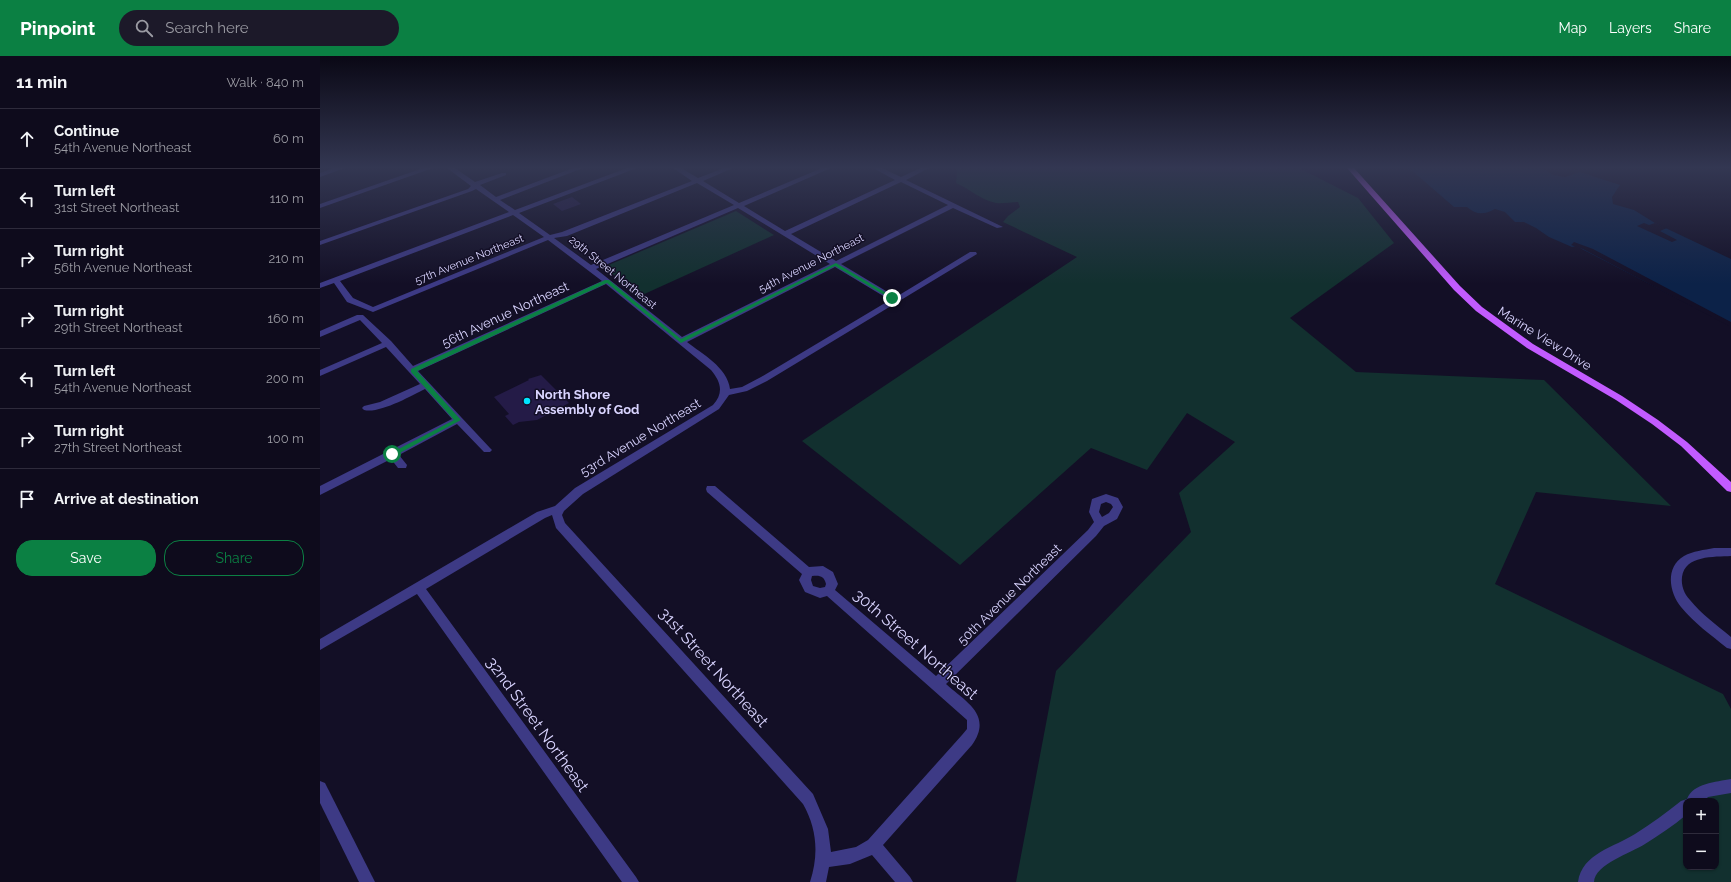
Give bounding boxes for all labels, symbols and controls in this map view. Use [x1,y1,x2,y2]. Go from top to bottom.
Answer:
search box [119,10,399,46]
text: Pinpoint [20,17,95,39]
icon: search [133,17,155,39]
text: Search here [165,19,249,37]
text: Map [1559,20,1587,36]
text: Layers [1609,20,1652,36]
text: Share [1674,20,1711,36]
text: 11 min [16,72,67,92]
text: Walk · 840 m [226,75,304,90]
text: Continue [54,122,119,140]
icon: ahead [16,128,38,150]
text: 60 m [273,131,304,146]
text: 54th Avenue Northeast [54,140,191,155]
text: Turn left [54,182,115,200]
icon: left [16,188,38,210]
text: 110 m [270,191,304,206]
text: 31st Street Northeast [54,200,179,215]
street label: 54th Avenue Northeast [756,231,866,296]
street label: 57th Avenue Northeast [413,232,526,287]
street label: 29th Street Northeast [566,233,659,312]
text: Turn right [54,242,124,260]
icon: right [16,248,38,270]
text: 210 m [268,251,304,266]
text: 56th Avenue Northeast [54,260,192,275]
street label: 56th Avenue Northeast [439,278,572,350]
route end [883,289,901,307]
text: Turn right [54,302,124,320]
street label: Marine View Drive [1495,304,1595,373]
icon: right [16,308,38,330]
text: 160 m [267,311,304,326]
text: 29th Street Northeast [54,320,183,335]
text: Turn left [54,362,115,380]
icon: left [16,368,38,390]
text: 200 m [266,371,304,386]
text: 54th Avenue Northeast [54,380,191,395]
place label: North Shore Assembly of God [535,387,640,417]
street label: 53rd Avenue Northeast [577,395,704,479]
marker: North Shore Assembly of God [522,396,532,406]
text: Turn right [54,422,124,440]
icon: right [16,428,38,450]
text: 100 m [267,431,304,446]
text: 27th Street Northeast [54,440,182,455]
route start [383,445,401,463]
icon: arrive [16,488,38,510]
text: Arrive at destination [54,490,199,508]
button: Save [16,540,156,576]
button: Share [164,540,304,576]
street label: 50th Avenue Northeast [954,540,1065,648]
street label: 30th Street Northeast [850,585,982,704]
street label: 31st Street Northeast [655,604,773,731]
street label: 32nd Street Northeast [482,653,593,796]
map controls [1683,798,1719,870]
button: + [1683,798,1719,834]
button: − [1683,834,1719,870]

